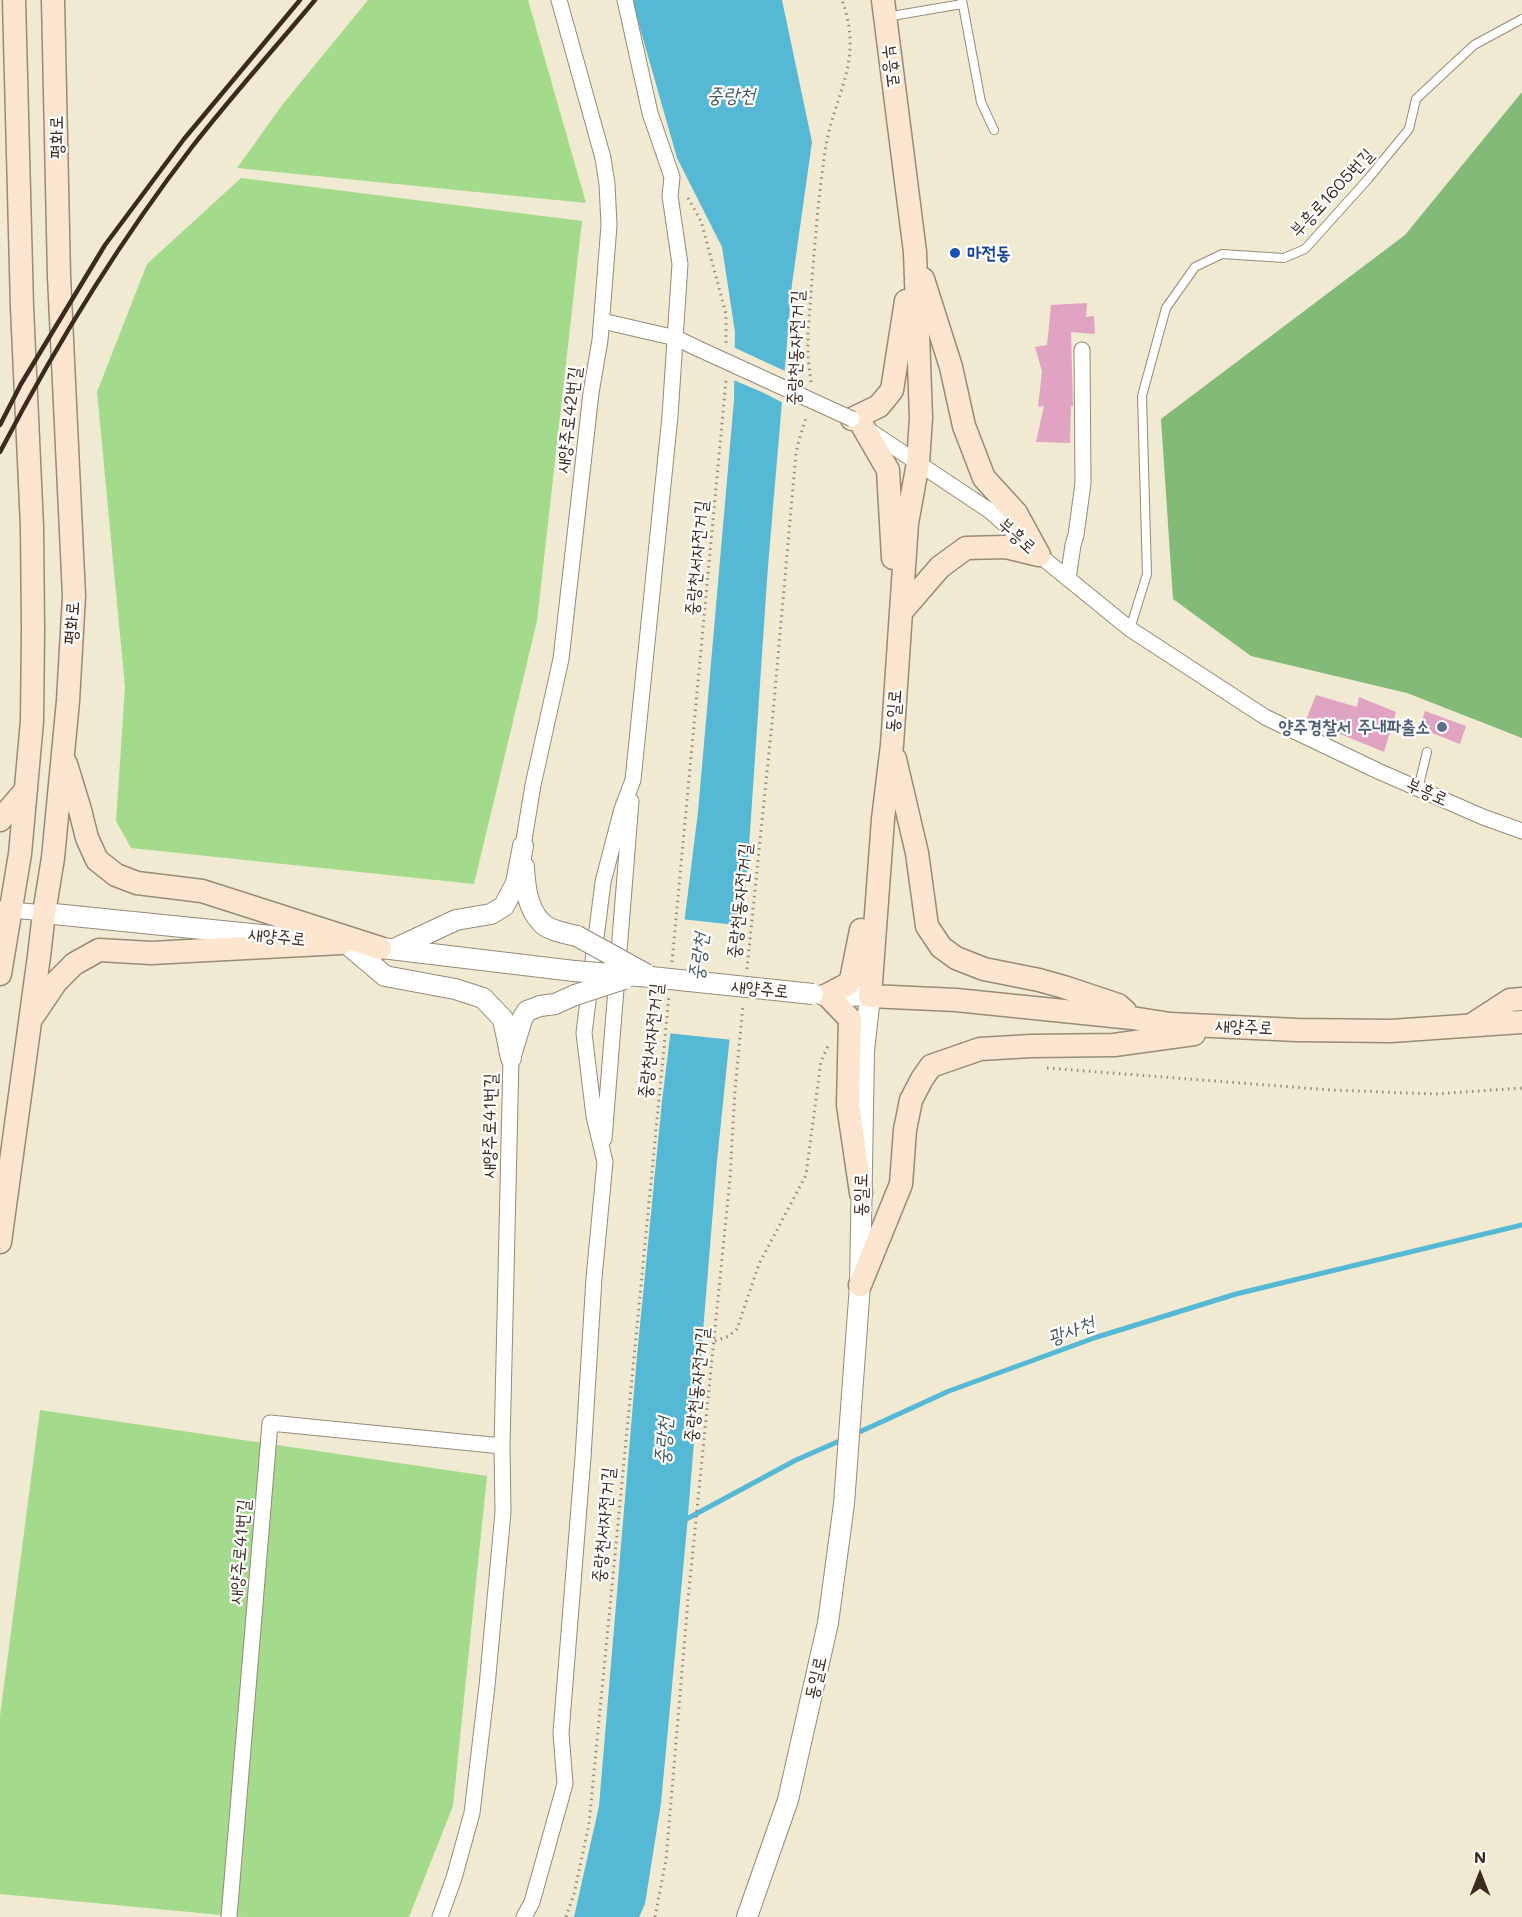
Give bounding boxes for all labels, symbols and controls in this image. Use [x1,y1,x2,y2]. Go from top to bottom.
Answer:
street label: 부흥로 [878,43,904,89]
water label: 중랑천 [707,84,755,108]
street label: 평화로 [46,115,68,159]
street label: 부흥로1605번길 [1286,144,1378,242]
place label: 마전동 [967,242,1010,264]
marker: 마전동 [948,246,962,260]
street label: 중랑천동자전거길 [783,290,809,406]
street label: 새양주로42번길 [552,365,586,475]
street label: 중랑천서자전거길 [681,499,713,617]
street label: 부흥로 [994,513,1040,559]
street label: 평화로 [60,601,84,645]
street label: 동일로 [882,689,906,733]
place label: 양주경찰서 주내파출소 [1279,716,1430,738]
marker: 양주경찰서 주내파출소 [1435,720,1449,734]
street label: 부흥로 [1403,773,1451,811]
street label: 중랑천동자전거길 [723,842,757,960]
street label: 새양주로 [247,923,307,951]
water label: 중랑천 [684,932,714,982]
street label: 새양주로 [730,975,790,1003]
street label: 중랑천서자전거길 [634,982,668,1100]
street label: 새양주로 [1215,1015,1273,1039]
street label: 새양주로41번길 [478,1073,502,1179]
street label: 동일로 [850,1173,872,1217]
water label: 광사천 [1044,1311,1098,1351]
street label: 중랑천동자전거길 [680,1326,714,1444]
water label: 중랑천 [650,1416,678,1466]
street label: 중랑천서자전거길 [588,1466,620,1584]
street label: 새양주로41번길 [225,1499,255,1605]
street label: 동일로 [801,1654,831,1702]
north arrow [1450,1845,1510,1905]
text: N [1474,1846,1486,1867]

